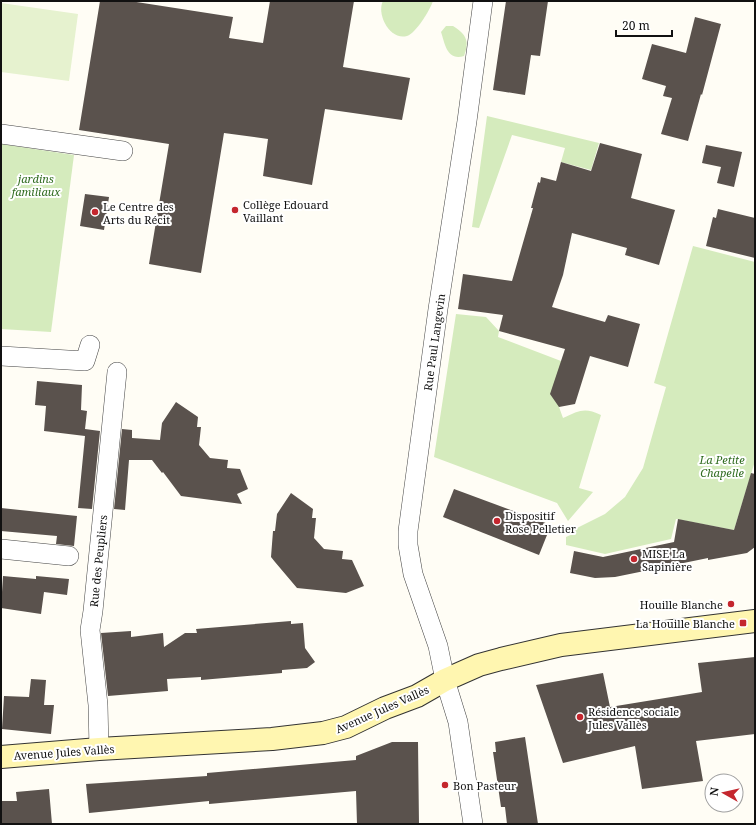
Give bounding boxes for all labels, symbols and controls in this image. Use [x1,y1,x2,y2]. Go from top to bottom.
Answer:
scale bar [616,12,672,38]
text: 20 m [622,17,650,34]
park label: jardins familiaux [10,171,61,199]
place label: Collège Edouard Vaillant [243,197,329,225]
place label: Le Centre des Arts du Récit [103,199,174,227]
marker: Collège Edouard Vaillant [230,205,240,215]
marker: Le Centre des Arts du Récit [90,207,100,217]
street label: Rue Paul Langevin [420,292,448,392]
park label: La Petite Chapelle [698,452,745,480]
place label: Dispositif Rose Pelletier [505,508,577,536]
street label: Rue des Peupliers [86,514,110,608]
marker: Dispositif Rose Pelletier [492,516,502,526]
place label: MISE La Sapinière [642,546,692,574]
marker: MISE La Sapinière [629,554,639,564]
place label: Houille Blanche [640,597,723,612]
marker: Houille Blanche [726,599,736,609]
place label: La Houille Blanche [636,616,735,631]
marker: La Houille Blanche [738,618,748,628]
street label: Avenue Jules Vallès [333,682,431,736]
place label: Résidence sociale Jules Vallès [587,704,679,732]
marker: Résidence sociale Jules Vallès [575,712,585,722]
street label: Avenue Jules Vallès [13,741,115,763]
north arrow [704,773,744,813]
place label: Bon Pasteur [453,778,517,793]
marker: Bon Pasteur [440,780,450,790]
text: N [706,786,722,797]

